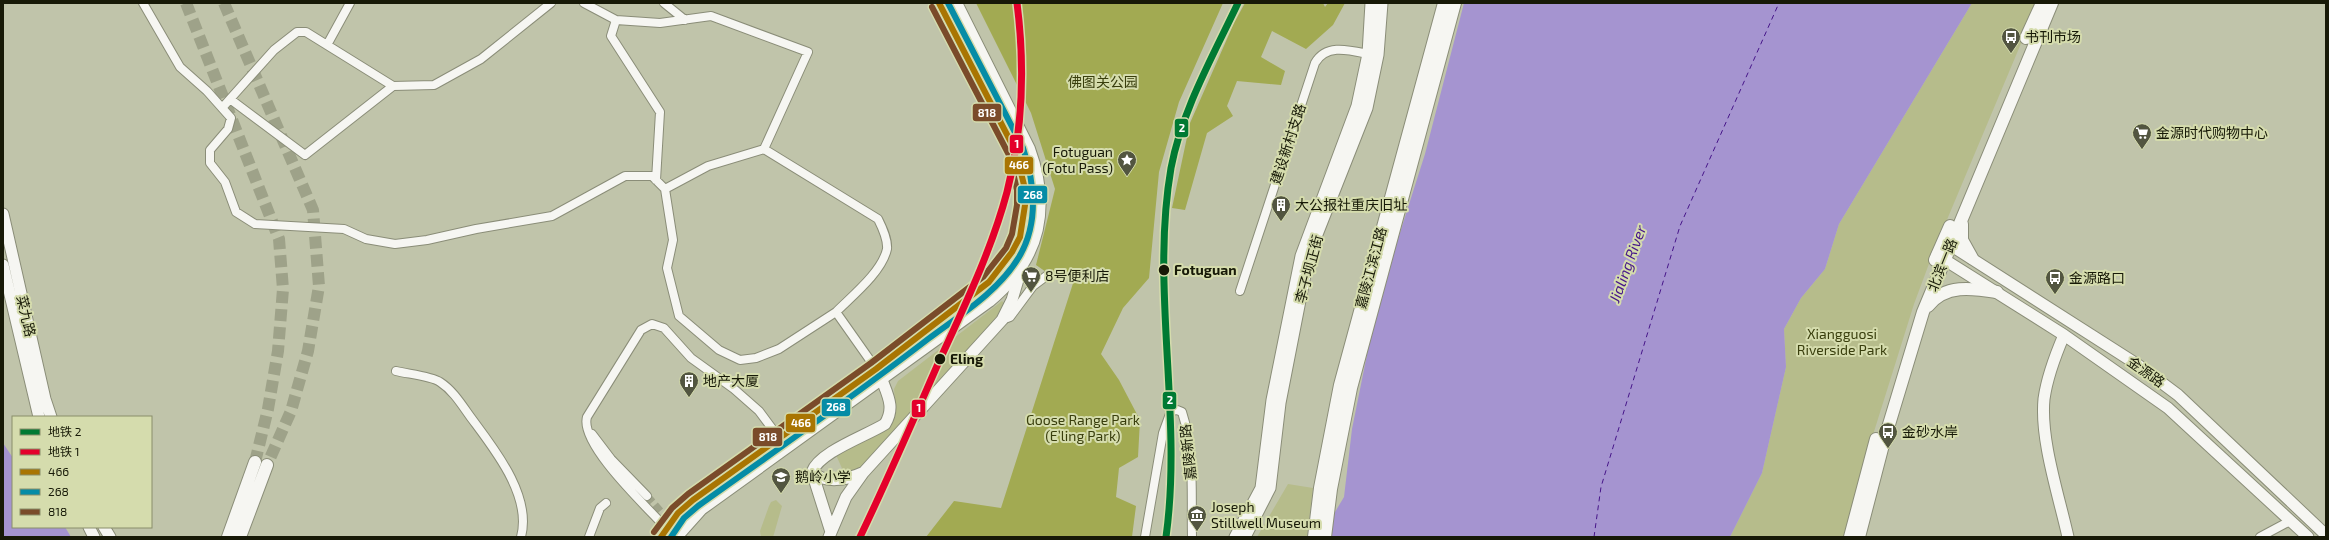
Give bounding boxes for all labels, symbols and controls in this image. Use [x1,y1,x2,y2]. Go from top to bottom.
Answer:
bus stop icon: 书刊市场 [2000,26,2022,54]
place label: 书刊市场 [2025,28,2081,45]
park label: 佛图关公园 [1068,73,1138,90]
street label: 建设新村支路 [1266,101,1309,186]
line badge: 818 [972,103,1002,122]
text: 818 [978,106,996,119]
line badge: 2 [1174,118,1189,138]
text: 2 [1179,121,1185,134]
supermarket icon: 金源时代购物中心 [2131,122,2153,150]
place label: 金源时代购物中心 [2156,124,2268,141]
line badge: 1 [1009,134,1024,154]
text: 1 [1015,137,1019,150]
place label: Fotuguan (Fotu Pass) [1042,143,1113,176]
place icon: Fotuguan (Fotu Pass) [1116,149,1138,177]
line badge: 466 [1004,156,1034,175]
text: 466 [1009,158,1029,171]
line badge: 268 [1017,185,1048,204]
text: 268 [1023,188,1043,201]
building icon: 大公报社重庆旧址 [1270,194,1292,222]
place label: 大公报社重庆旧址 [1295,196,1407,213]
water label: Jialing River [1604,222,1650,306]
street label: 嘉陵江滨江路 [1351,225,1390,311]
street label: 李子坝正街 [1291,233,1326,305]
street label: 北滨一路 [1923,236,1960,294]
place label: Fotuguan [1174,261,1237,278]
marker: Fotuguan [1157,263,1171,277]
supermarket icon: 8号便利店 [1020,265,1042,293]
place label: 8号便利店 [1045,267,1110,284]
bus stop icon: 金源路口 [2044,267,2066,295]
place label: 金源路口 [2069,269,2125,286]
street label: 菜九路 [13,294,39,338]
park label: Xiangguosi Riverside Park [1797,325,1887,358]
place label: Eling [950,350,983,367]
marker: Eling [933,352,947,366]
street label: 金源路 [2124,353,2168,391]
building icon: 地产大厦 [678,370,700,398]
place label: 地产大厦 [703,372,759,389]
line badge: 2 [1162,391,1177,410]
text: 2 [1167,393,1173,406]
line badge: 268 [821,398,851,417]
line badge: 1 [911,399,926,418]
text: 268 [826,400,846,413]
text: 1 [917,401,921,414]
park label: Goose Range Park (E’ling Park) [1026,411,1140,444]
line badge: 466 [785,413,816,433]
legend [12,416,152,528]
text: 466 [791,416,811,429]
bus stop icon: 金砂水岸 [1877,421,1899,449]
street label: 嘉陵新路 [1176,423,1199,481]
place label: 金砂水岸 [1902,423,1958,440]
text: 地铁 2 [48,424,82,438]
line badge: 818 [752,427,783,447]
text: 818 [759,430,777,443]
text: 地铁 1 [48,444,79,458]
text: 466 [48,464,69,478]
school or university icon: 鹅岭小学 [770,466,792,494]
place label: 鹅岭小学 [795,468,851,485]
text: 268 [48,484,69,498]
place label: Joseph Stillwell Museum [1211,498,1321,531]
text: 818 [48,504,67,518]
museum icon: Joseph Stillwell Museum [1186,504,1208,532]

